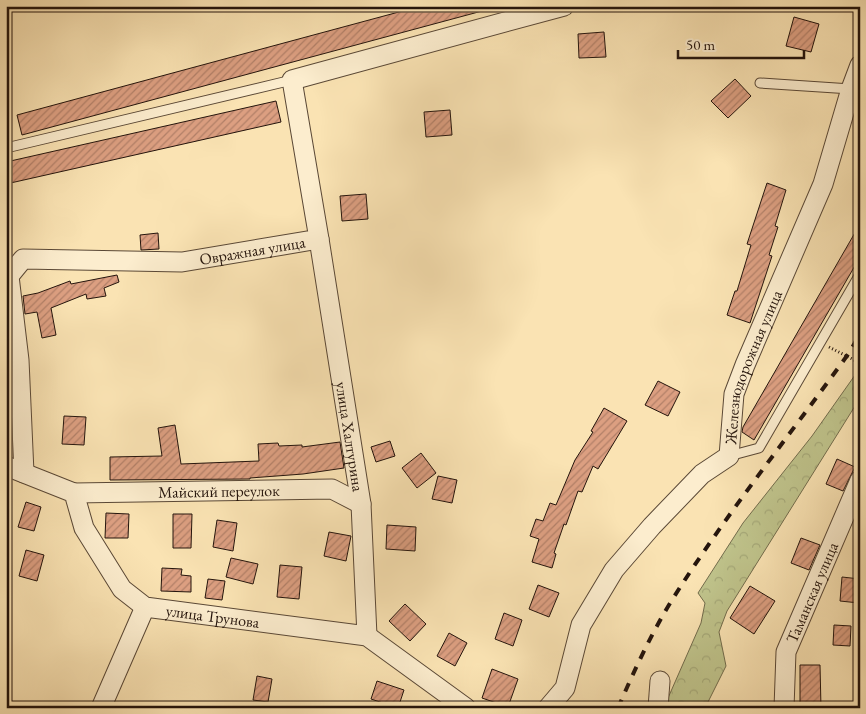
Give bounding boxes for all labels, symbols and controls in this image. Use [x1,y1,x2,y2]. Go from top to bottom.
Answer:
scale bar [678,28,805,60]
text: 50 m [686,35,715,54]
street label: Овражная улица [198,231,307,269]
street label: Железнодорожная улица [719,286,787,446]
street label: улица Халтурина [331,380,369,494]
street label: Майский переулок [158,479,280,502]
street label: Таманская улица [781,538,843,646]
street label: улица Трунова [165,599,261,632]

